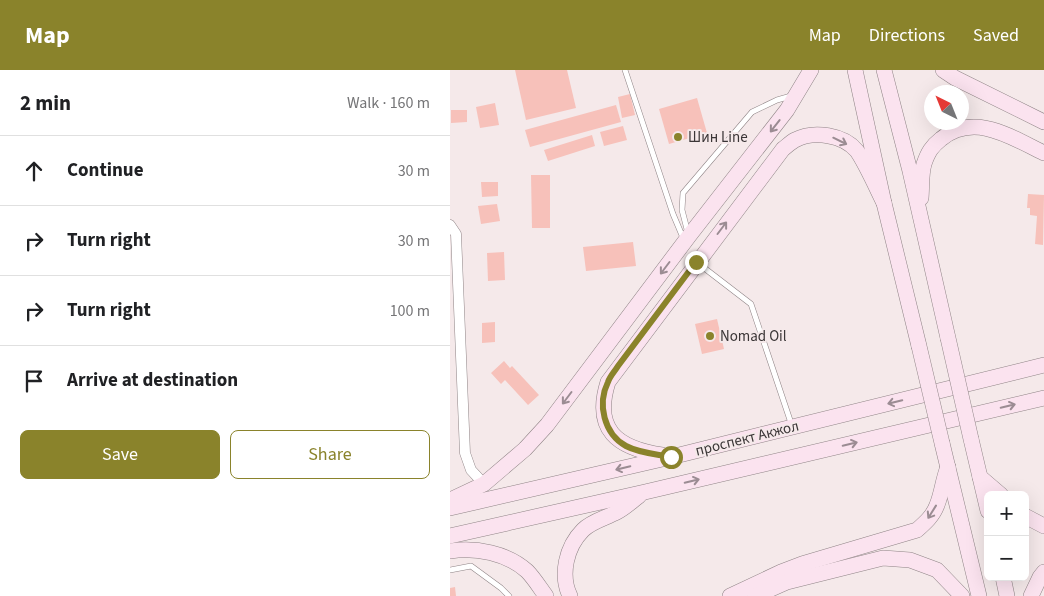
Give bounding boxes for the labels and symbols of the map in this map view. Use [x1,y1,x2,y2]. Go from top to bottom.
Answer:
north arrow [924,85,969,130]
one-way arrow [770,119,781,132]
place label: Шин Line [688,127,748,148]
marker: Шин Line [672,131,684,143]
one-way arrow [833,136,848,146]
one-way arrow [717,222,728,235]
route end [685,251,708,274]
one-way arrow [660,261,670,275]
place label: Nomad Oil [720,326,787,347]
marker: Nomad Oil [704,330,716,342]
one-way arrow [562,391,573,404]
one-way arrow [887,398,903,407]
one-way arrow [1000,401,1016,410]
street label: проспект Акжол [693,415,801,461]
one-way arrow [842,439,858,448]
route start [660,446,683,469]
one-way arrow [616,464,632,473]
one-way arrow [684,476,700,485]
one-way arrow [927,505,937,519]

